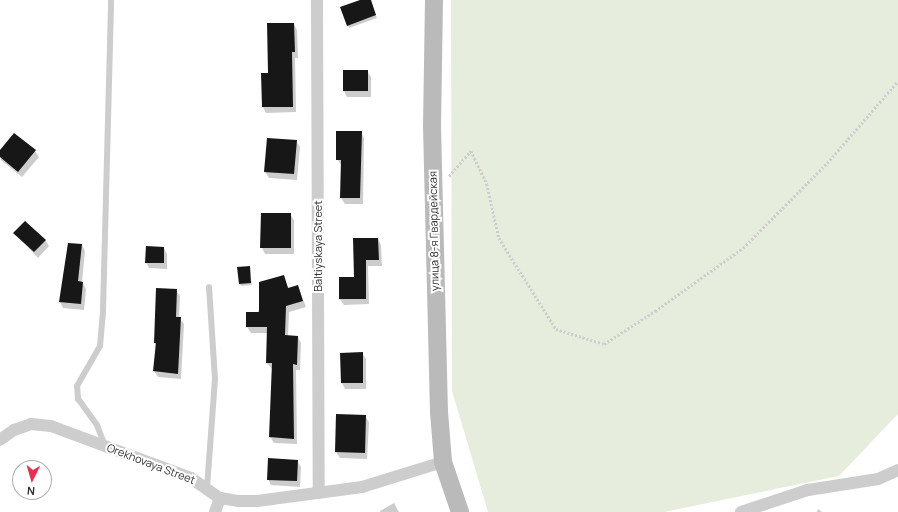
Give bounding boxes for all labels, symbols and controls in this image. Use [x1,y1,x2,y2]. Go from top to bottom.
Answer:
street label: улица 8-я Гвардейская [426,171,442,291]
street label: Baltiyskaya Street [311,200,325,292]
street label: Orekhovaya Street [105,441,197,487]
north arrow [12,460,52,500]
text: N [26,484,36,499]

